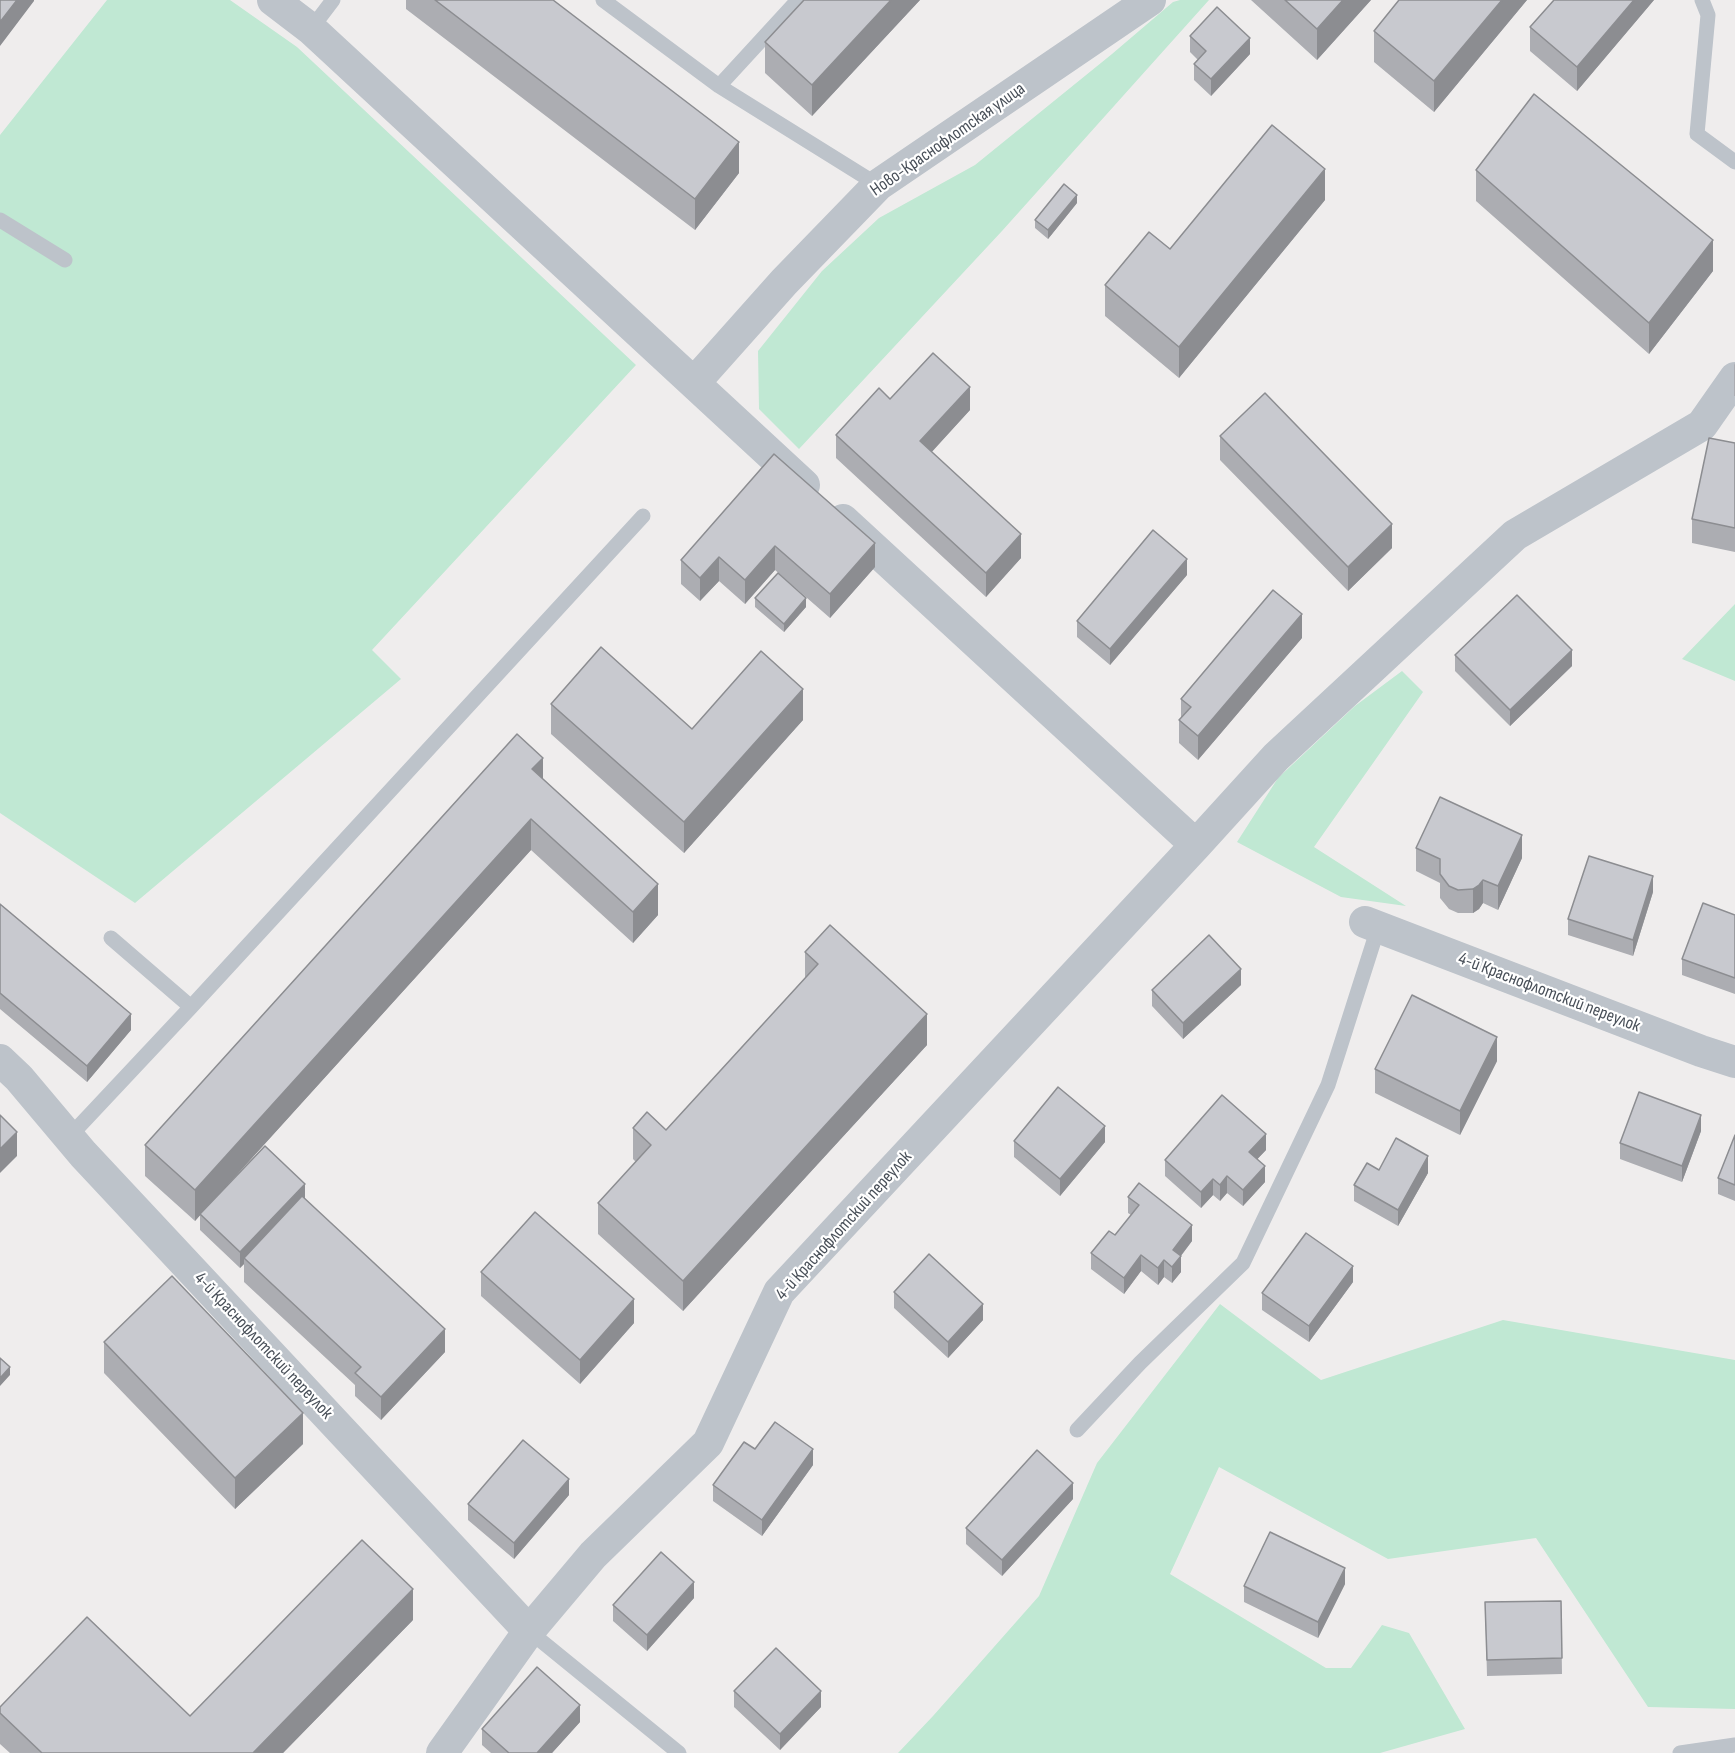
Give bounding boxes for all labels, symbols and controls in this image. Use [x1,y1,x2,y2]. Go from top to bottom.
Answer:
street label: Ново-Краснофлотская улица [867,78,1029,202]
street label: 4-й Краснофлотский переулок [1455,948,1643,1038]
street label: 4-й Краснофлотский переулок [771,1147,917,1305]
street label: 4-й Краснофлотский переулок [189,1268,337,1424]

